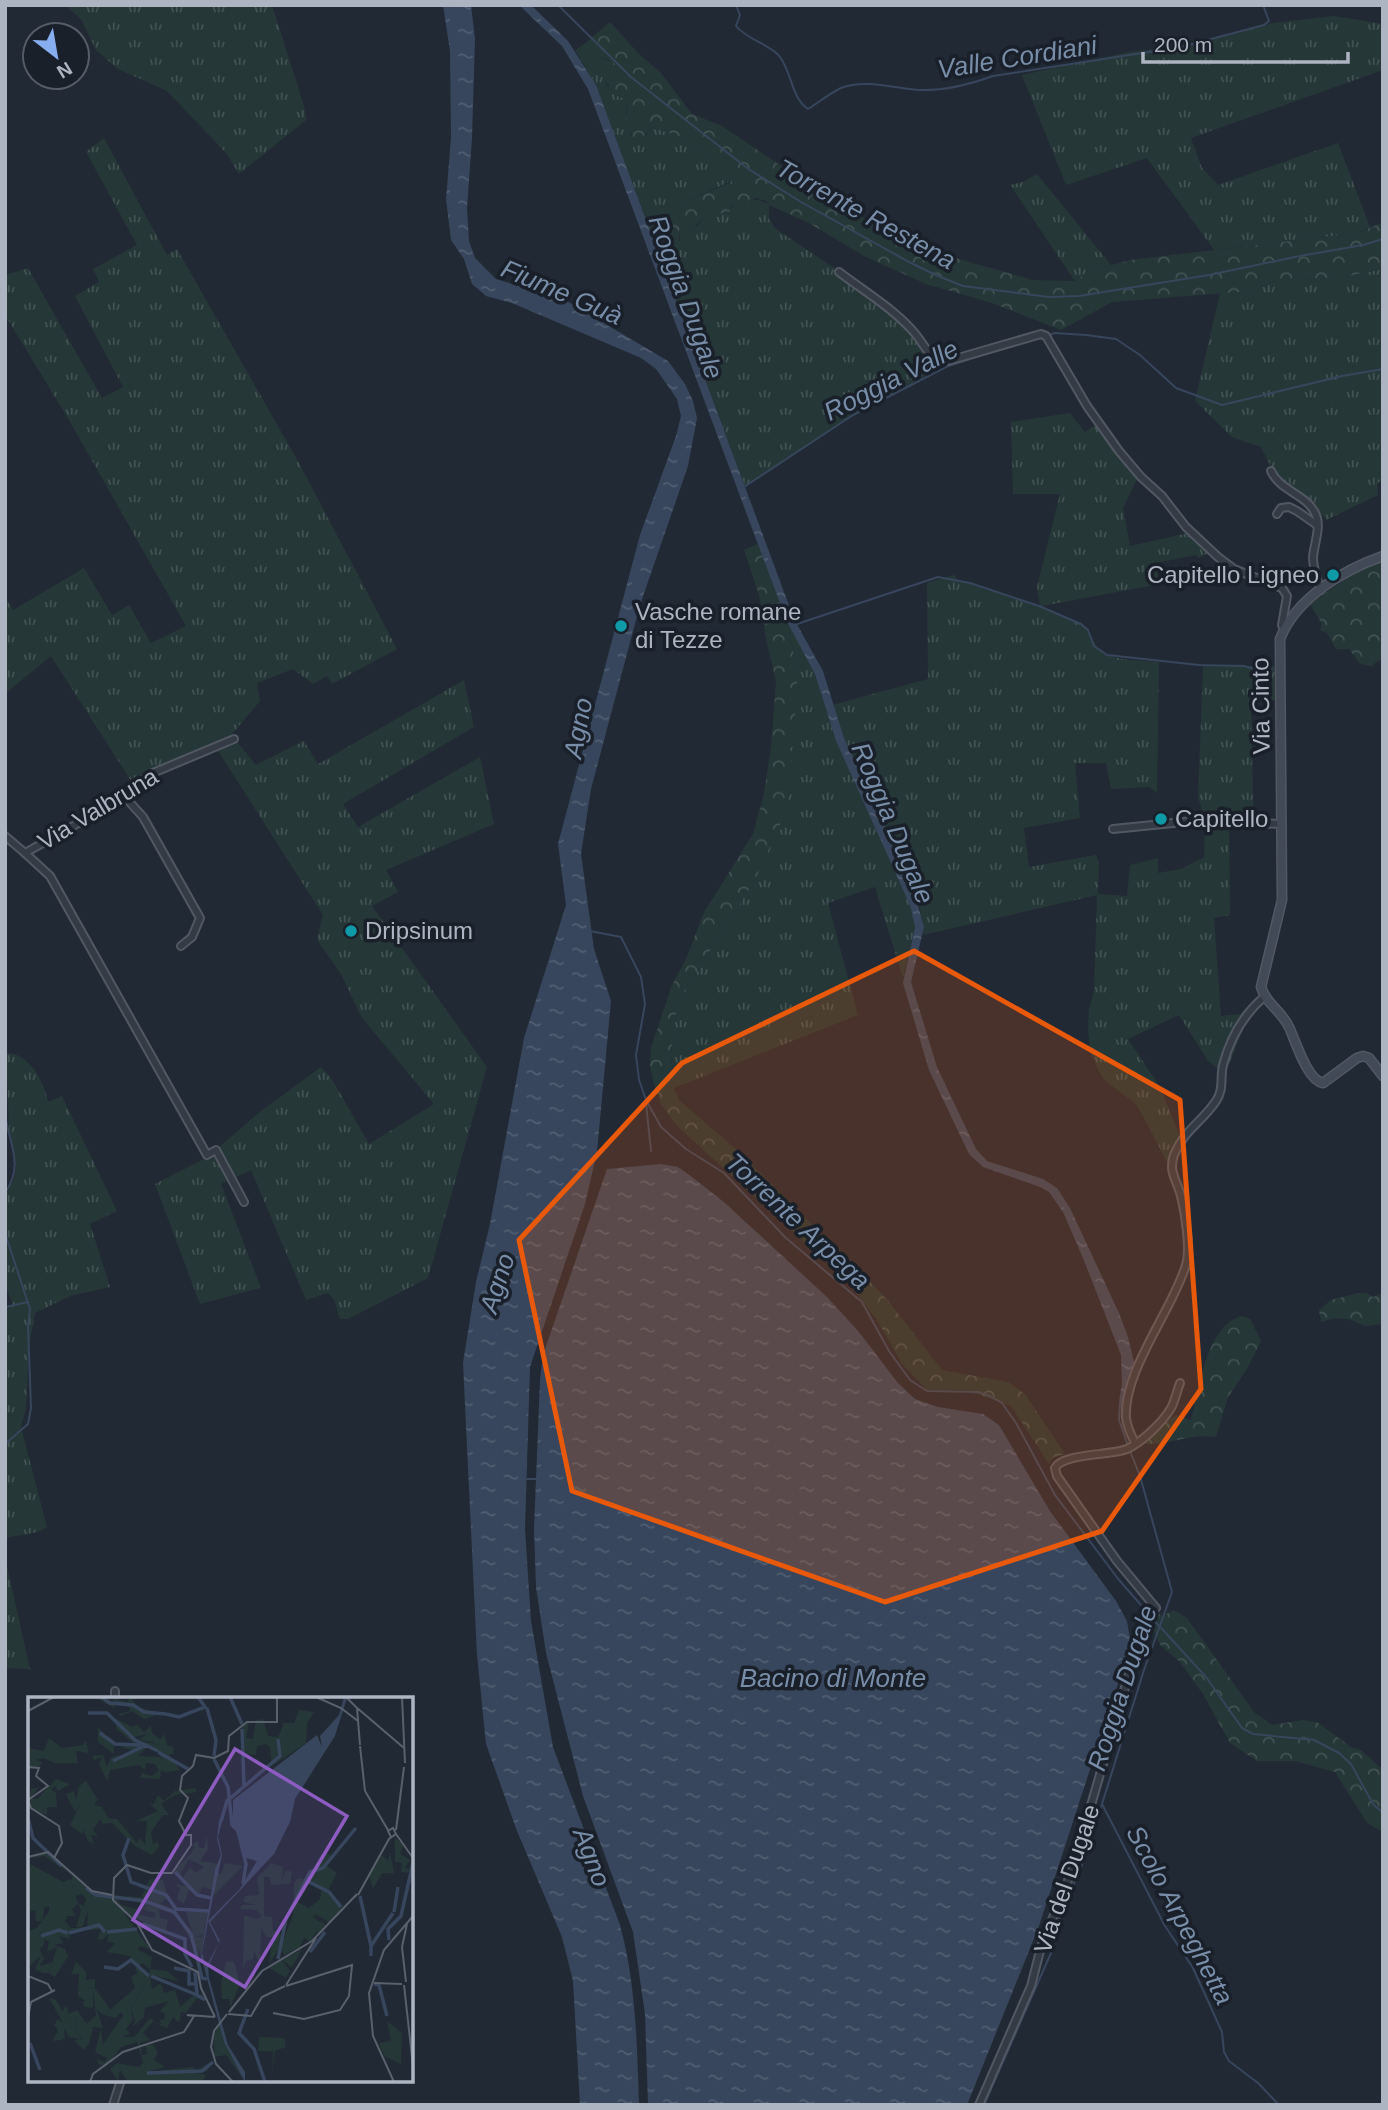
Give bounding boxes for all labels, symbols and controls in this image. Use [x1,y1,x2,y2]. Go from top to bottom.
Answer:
north arrow [21,21,91,91]
scale bar [1143,21,1348,65]
water label: Valle Cordiani [935,29,1100,84]
text: 200 m [1154,33,1212,56]
text: N [53,58,76,83]
water label: Torrente Restena [771,152,961,276]
water label: Roggia Dugale [642,211,730,383]
water label: Fiume Guà [497,253,627,331]
water label: Roggia Valle [819,333,963,427]
place label: Capitello Ligneo [1147,561,1319,588]
marker: Capitello Ligneo [1325,567,1341,583]
place label: Vasche romane di Tezze [635,598,801,653]
marker: Vasche romane di Tezze [613,618,629,634]
street label: Via Cinto [1246,657,1275,755]
water label: Agno [557,695,599,763]
water label: Roggia Dugale [846,738,940,908]
street label: Via Valbruna [33,762,163,855]
place label: Capitello [1175,805,1268,832]
marker: Capitello [1153,811,1169,827]
place label: Dripsinum [365,917,473,944]
marker: Dripsinum [343,923,359,939]
water label: Torrente Arpega [720,1147,876,1295]
water label: Agno [473,1249,521,1318]
water label: Roggia Dugale [1081,1602,1163,1774]
water label: Bacino di Monte [740,1663,926,1693]
inset map [28,1697,413,2082]
street label: Via del Dugale [1028,1801,1105,1957]
water label: Scolo Arpeghetta [1120,1820,1240,2010]
water label: Agno [566,1821,617,1891]

